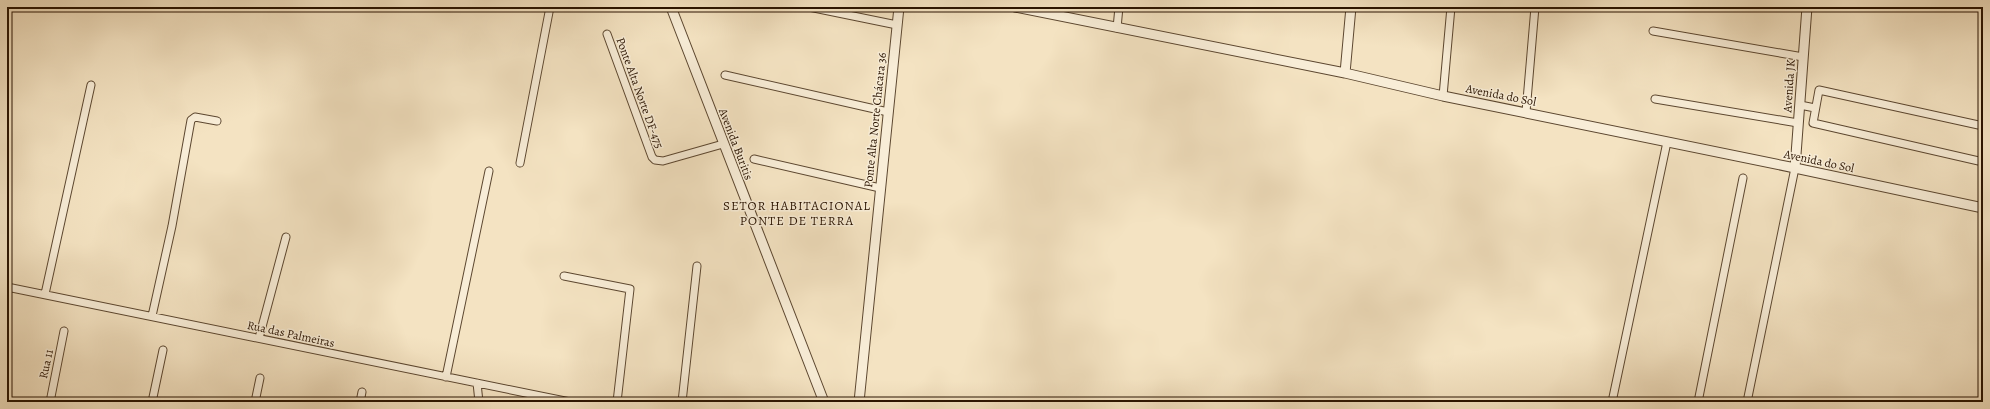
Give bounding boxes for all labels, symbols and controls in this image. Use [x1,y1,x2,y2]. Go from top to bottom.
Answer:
street label: Ponte Alta Norte DF-475 [612,35,668,151]
street label: Ponte Alta Norte Chácara 36 [860,51,890,188]
street label: Avenida JK [1779,59,1799,114]
street label: Avenida do Sol [1463,80,1538,110]
street label: Avenida Buritis [715,105,757,182]
street label: Avenida do Sol [1781,146,1856,176]
district label: SETOR HABITACIONAL PONTE DE TERRA [723,197,871,229]
street label: Rua das Palmeiras [246,317,336,351]
street label: Rua 11 [35,348,57,380]

